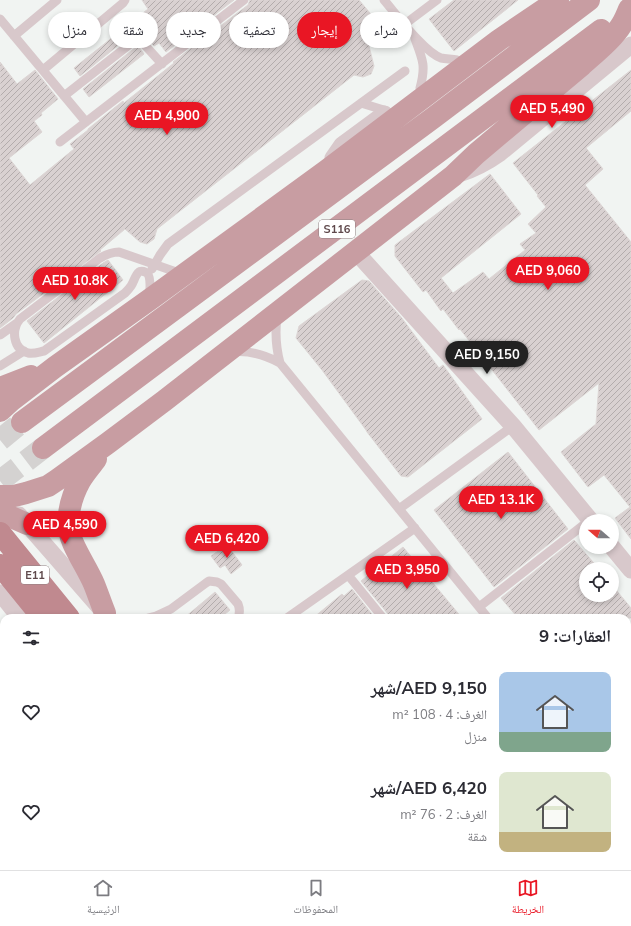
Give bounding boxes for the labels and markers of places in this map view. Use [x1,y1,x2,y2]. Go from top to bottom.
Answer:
pin: AED 5,490 [506,95,598,129]
pin: AED 4,900 [121,102,213,136]
pin: AED 9,060 [502,257,594,291]
pin: AED 10.8K [29,267,121,301]
pin: AED 9,150 [441,341,533,375]
pin: AED 13.1K [455,486,547,520]
pin: AED 4,590 [19,511,111,545]
pin: AED 6,420 [181,525,273,559]
pin: AED 3,950 [361,556,453,590]

